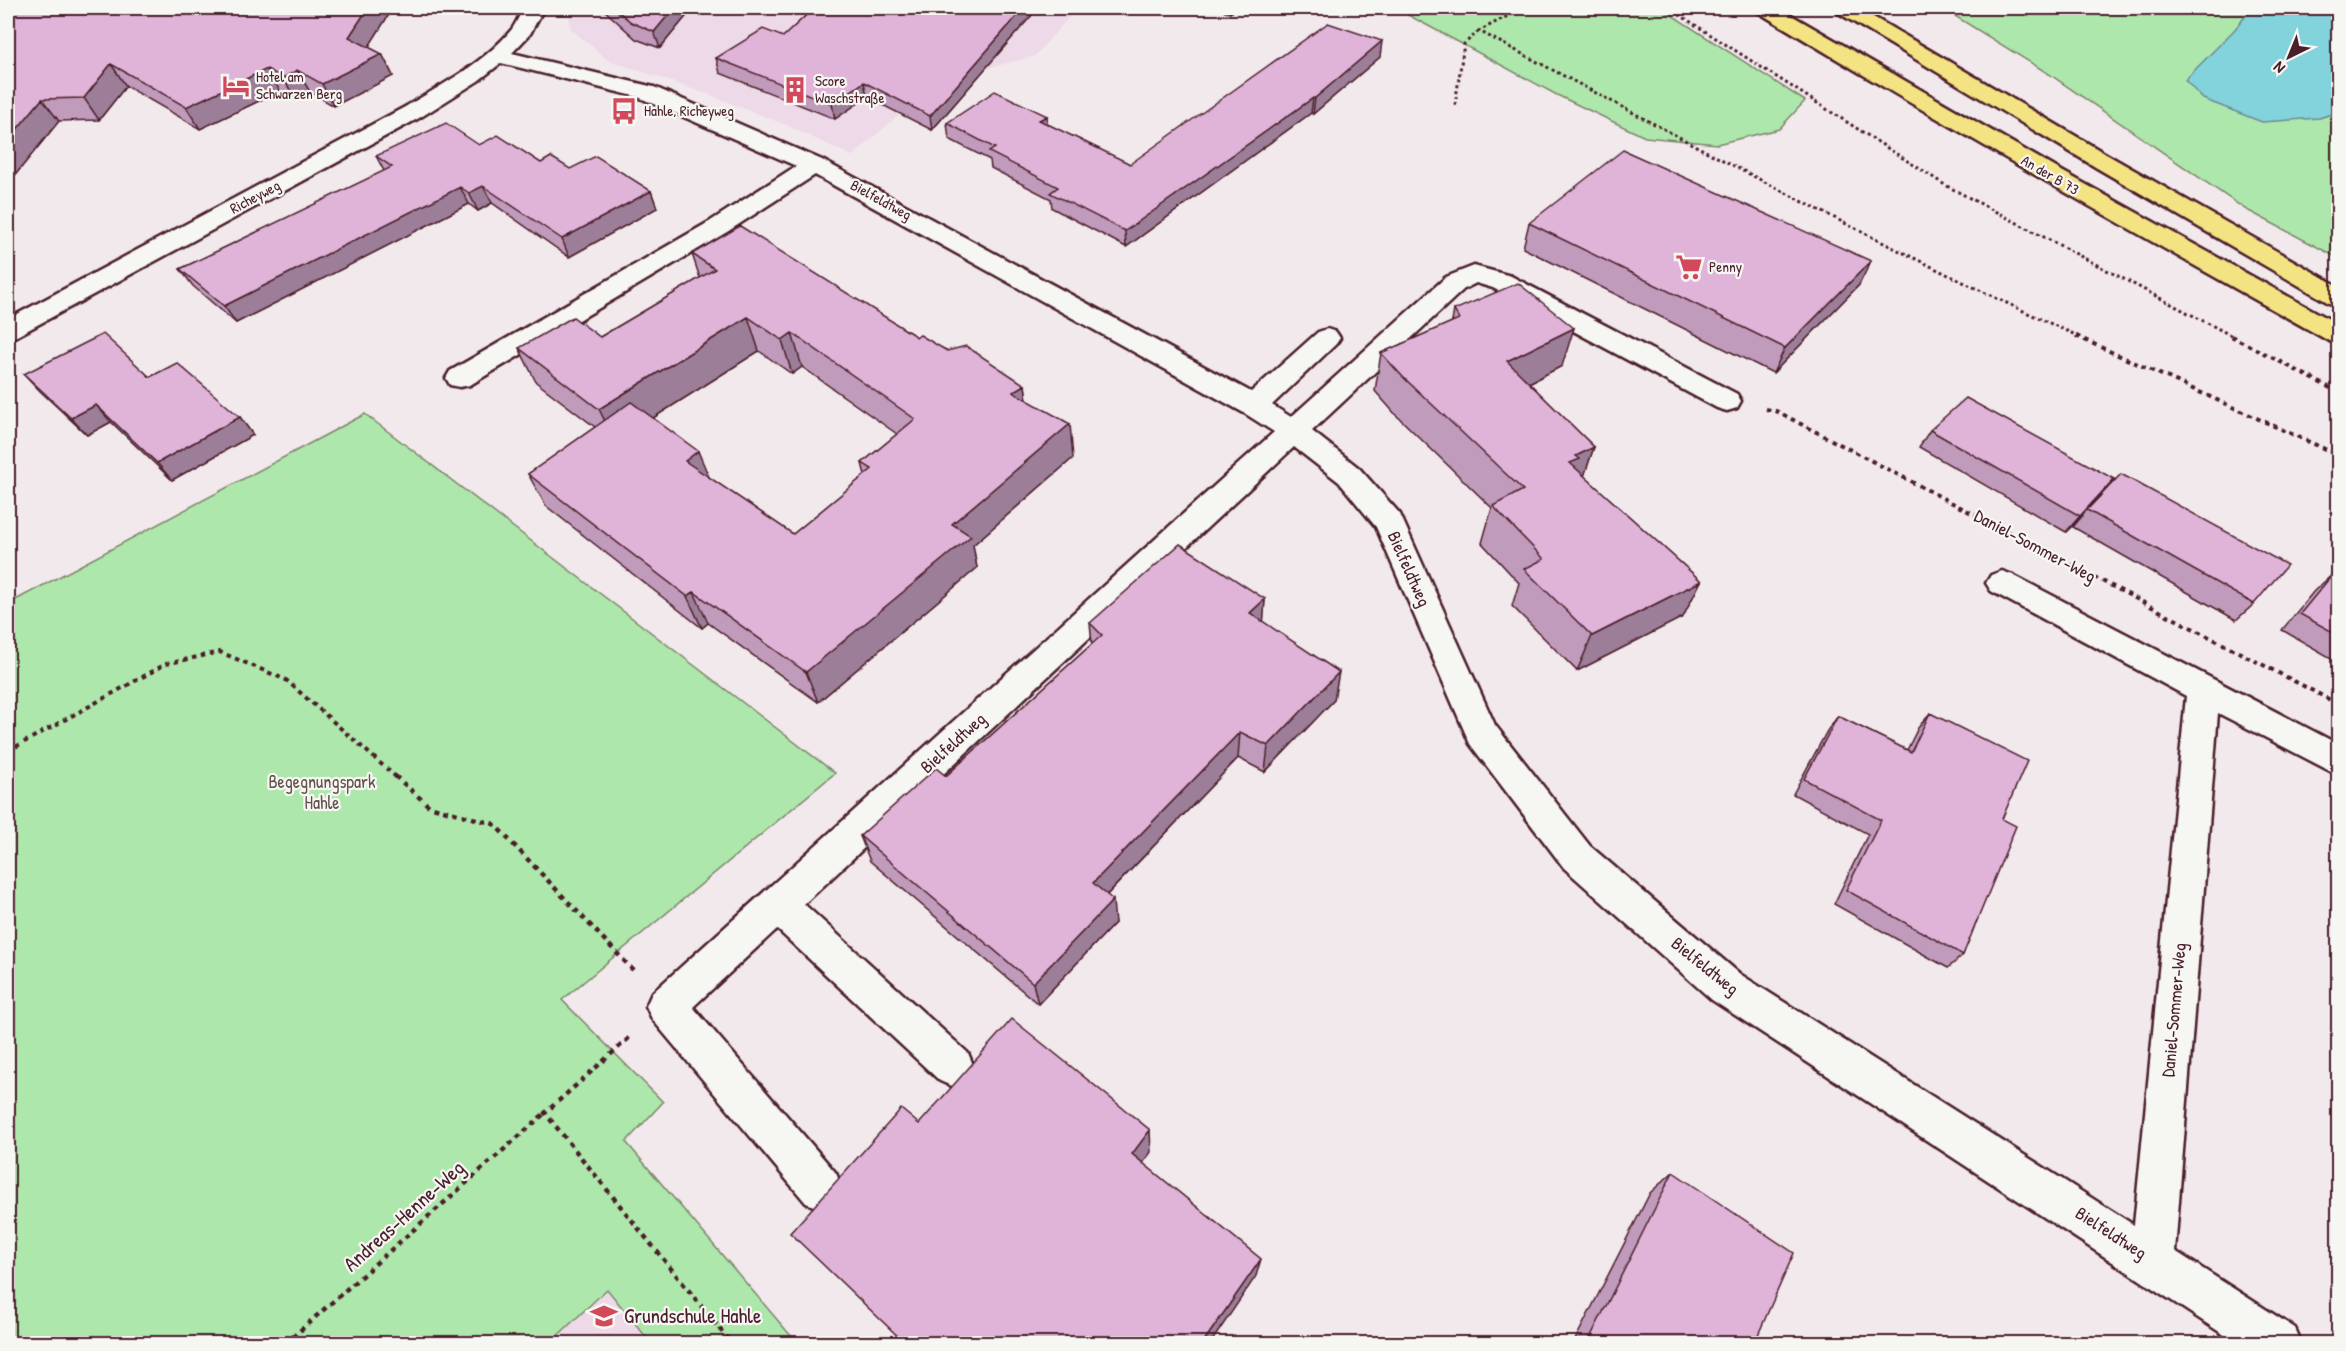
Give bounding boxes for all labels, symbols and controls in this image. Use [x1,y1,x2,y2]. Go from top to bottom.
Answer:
north arrow [2259,27,2319,87]
text: N [2268,57,2289,79]
place label: Hotel am Schwarzen Berg [256,66,343,104]
place label: Score Waschstraße [815,70,885,108]
hotel icon: Hotel am Schwarzen Berg [221,71,251,101]
building icon: Score Waschstraße [780,75,810,105]
bus stop icon: Hahle, Richeyweg [609,96,639,126]
place label: Hahle, Richeyweg [644,100,734,121]
street label: An der B 73 [2017,150,2083,200]
street label: Richeyweg [226,174,284,219]
street label: Bielfeldtweg [847,174,916,225]
supermarket icon: Penny [1674,252,1704,282]
place label: Penny [1709,256,1742,277]
street label: Daniel-Sommer-Weg [1970,503,2101,588]
street label: Bielfeldtweg [1382,527,1437,611]
street label: Bielfeldtweg [914,706,991,779]
park label: Begegnungspark Hahle [268,769,376,815]
street label: Bielfeldtweg [1666,931,1744,1001]
street label: Daniel-Sommer-Weg [2155,942,2192,1078]
street label: Andreas-Henne-Weg [337,1153,471,1278]
street label: Bielfeldtweg [2071,1200,2152,1265]
school or university icon: Grundschule Hahle [589,1301,619,1331]
place label: Grundschule Hahle [624,1301,761,1330]

